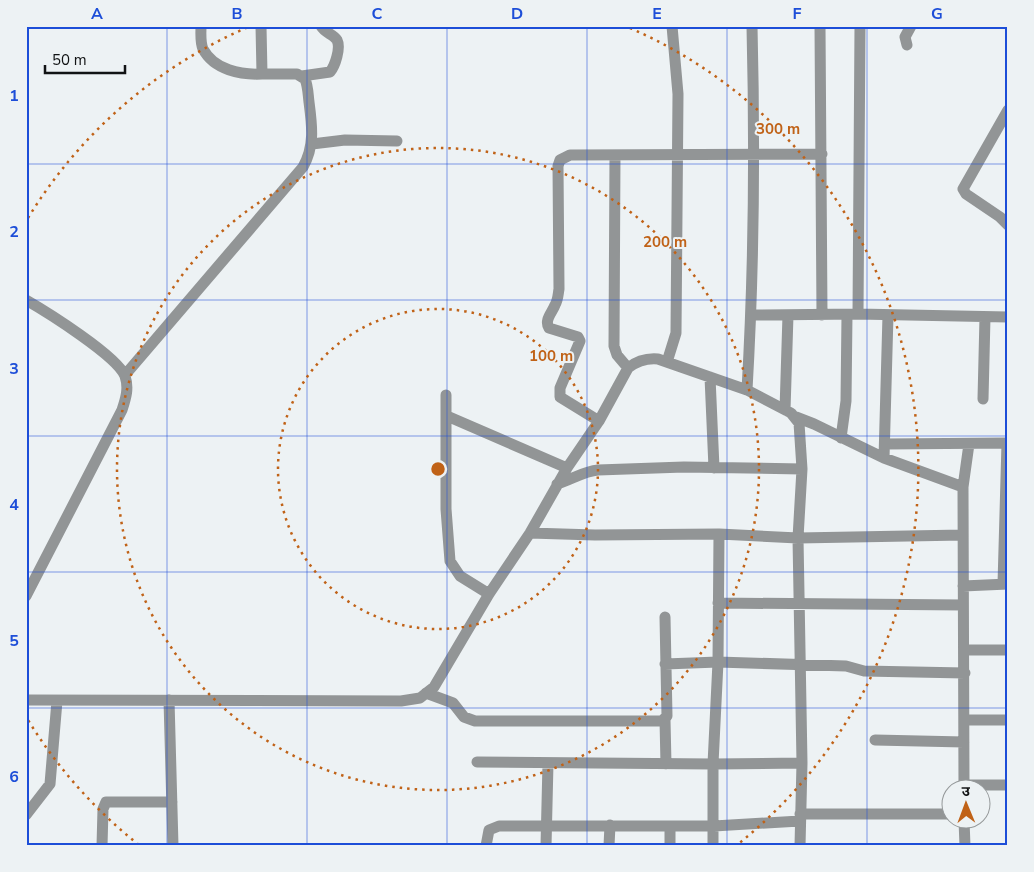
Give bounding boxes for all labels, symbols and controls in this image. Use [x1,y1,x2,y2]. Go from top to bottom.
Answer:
text: A [91,3,103,25]
text: B [231,3,243,25]
text: C [372,3,383,25]
text: D [511,3,523,25]
text: E [652,3,662,25]
text: F [793,3,802,25]
text: G [931,3,943,25]
scale bar [45,42,125,74]
text: 50 m [52,50,87,70]
text: 1 [9,85,19,107]
text: 300 m [756,119,800,139]
text: 2 [9,221,19,243]
text: 200 m [643,232,687,252]
text: 100 m [529,346,573,366]
text: 3 [9,358,19,380]
centre of rings [429,460,447,478]
text: 4 [9,494,19,516]
text: 5 [9,630,19,652]
text: 6 [9,766,19,788]
north arrow [942,780,992,830]
text: उ [962,782,971,801]

